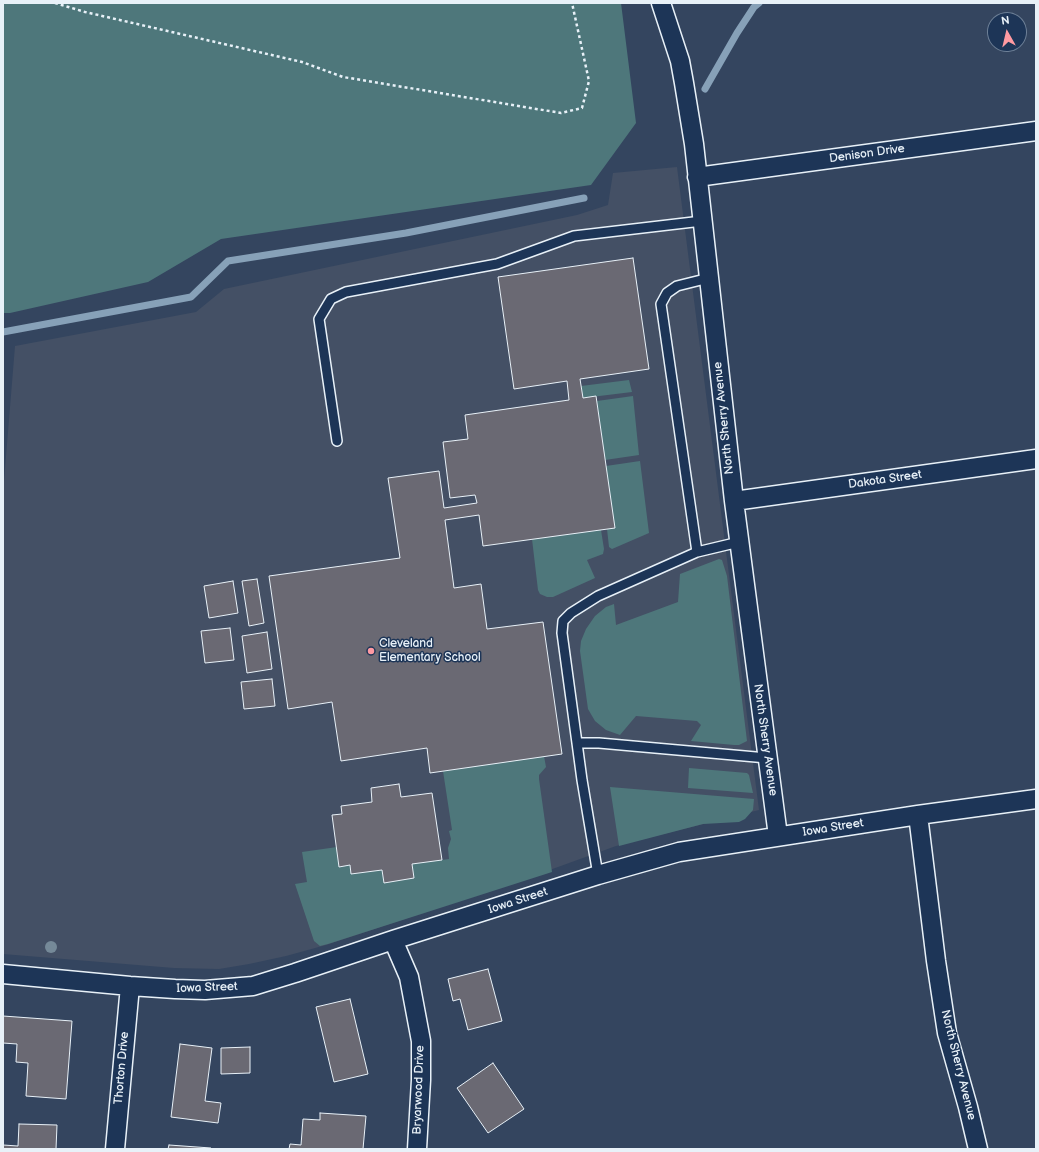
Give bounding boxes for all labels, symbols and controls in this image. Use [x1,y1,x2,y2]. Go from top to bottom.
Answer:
north arrow [987,12,1027,52]
text: N [1000,14,1010,28]
street label: Denison Drive [828,142,906,166]
street label: North Sherry Avenue [711,361,737,475]
street label: Dakota Street [847,468,923,492]
place label: Cleveland Elementary School [379,637,481,665]
marker: Cleveland Elementary School [366,646,376,656]
street label: North Sherry Avenue [750,683,780,797]
street label: Iowa Street [802,816,864,840]
street label: Iowa Street [487,885,549,917]
street label: Iowa Street [176,980,238,996]
street label: North Sherry Avenue [937,1008,979,1122]
street label: Thorton Drive [112,1031,132,1105]
street label: Bryarwood Drive [410,1045,428,1135]

